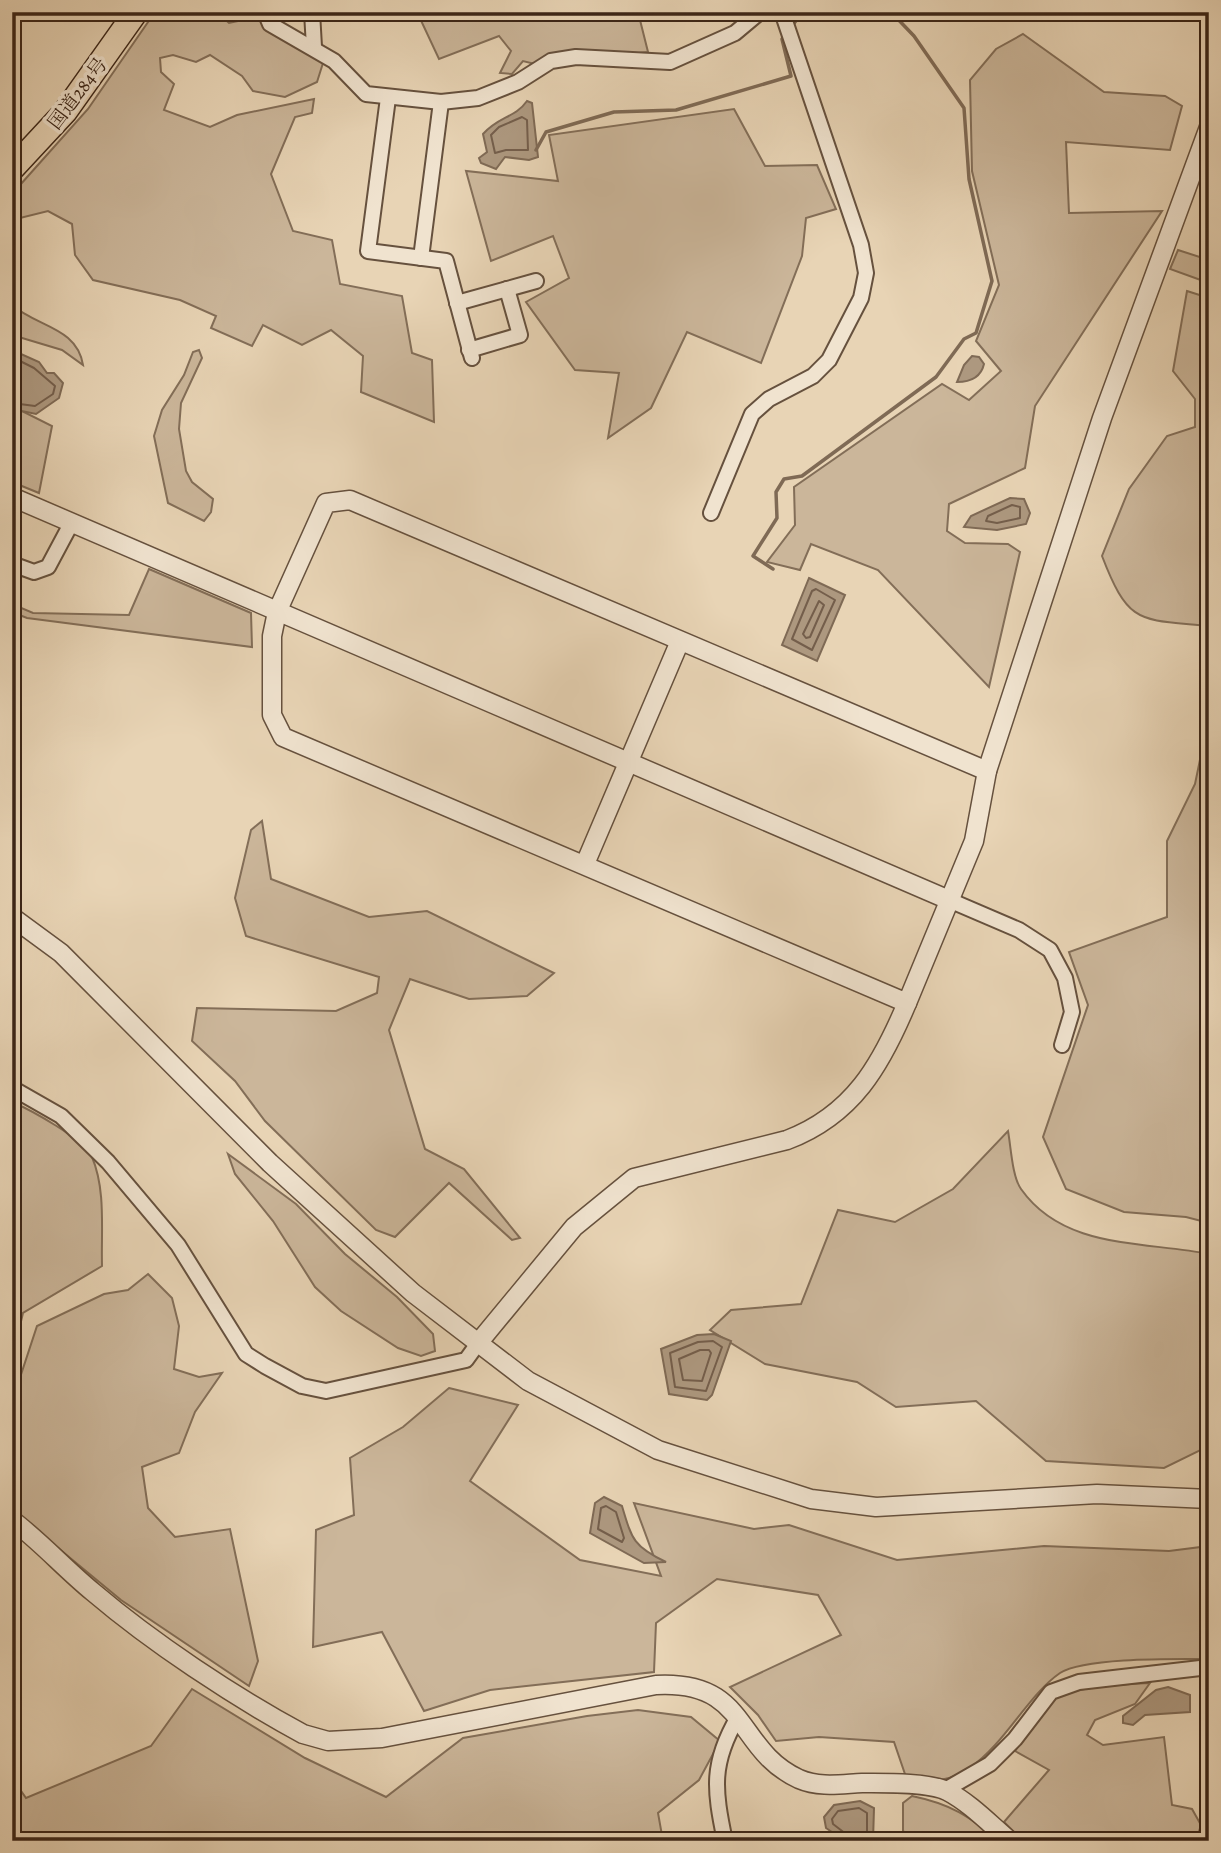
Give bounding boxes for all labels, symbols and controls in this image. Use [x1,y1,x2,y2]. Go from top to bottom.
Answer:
street label: 国道284号 [42,52,113,135]

